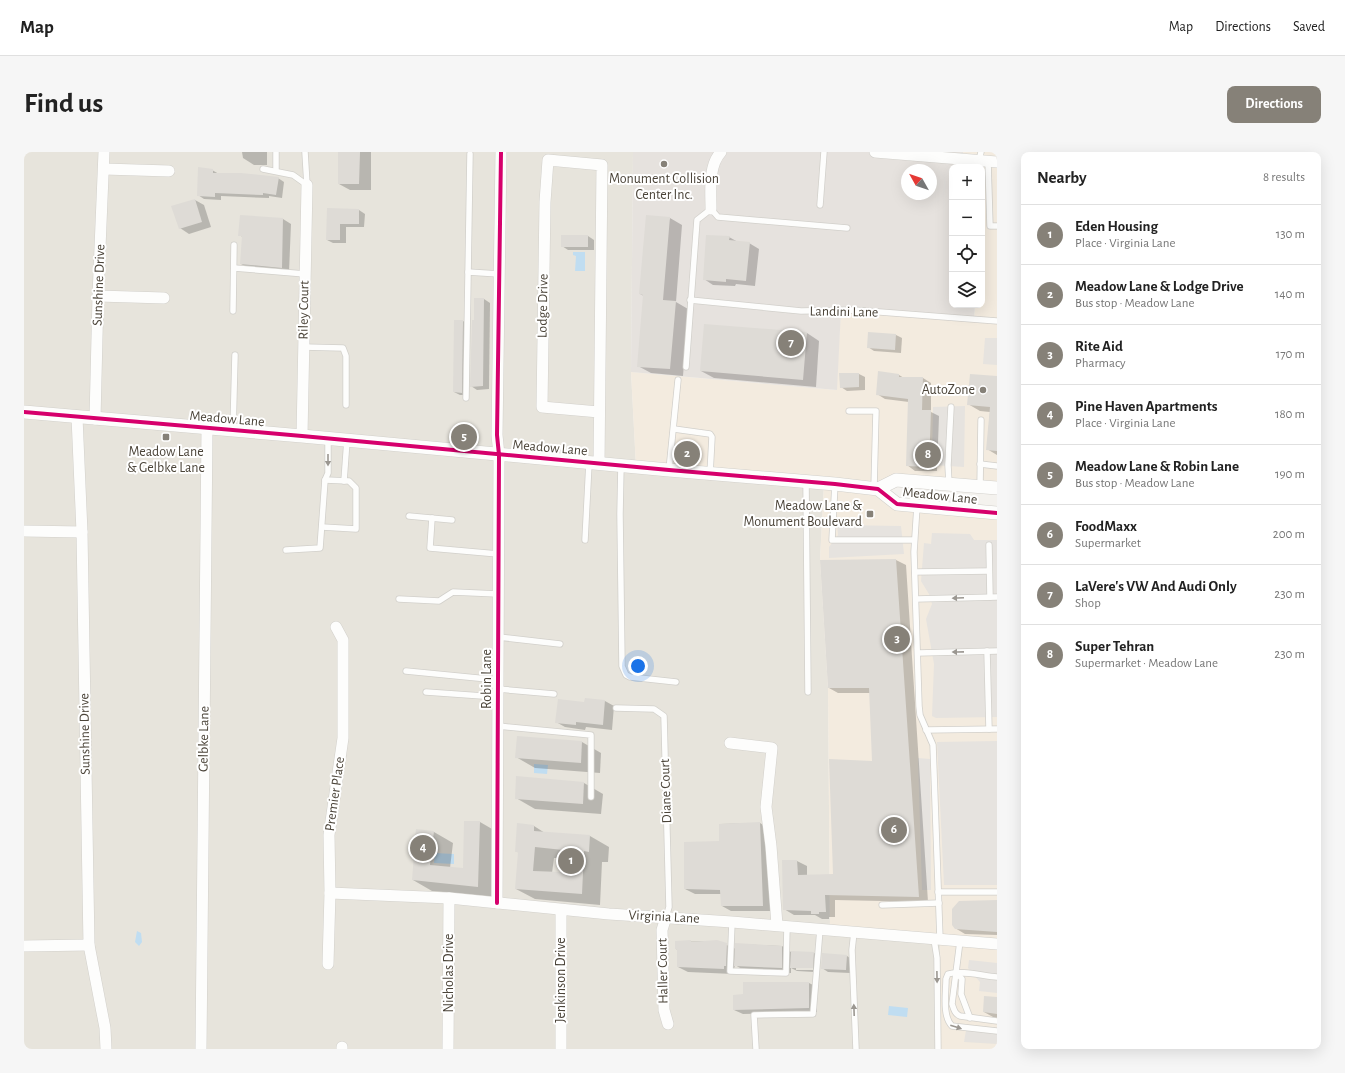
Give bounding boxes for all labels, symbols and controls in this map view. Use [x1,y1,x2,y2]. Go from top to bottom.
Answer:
text: Map [20,18,54,37]
text: Map [1169,20,1193,34]
text: Directions [1215,20,1271,34]
text: Saved [1293,20,1325,34]
button: Directions [1227,86,1321,123]
text: Find us [24,90,103,118]
marker: Monument Collision Center Inc. [659,159,669,169]
north arrow [901,164,937,200]
map controls [949,164,985,308]
button: + [949,164,985,200]
text: Nearby [1037,169,1087,186]
text: 8 results [1263,171,1305,184]
place label: Monument Collision Center Inc. [609,172,719,202]
button: − [949,200,985,236]
text: Eden Housing [1075,219,1158,234]
text: 1 [1048,228,1052,241]
text: 130 m [1276,228,1305,241]
button: locate [949,236,985,272]
text: Place · Virginia Lane [1075,237,1175,250]
street label: Sunshine Drive [91,244,107,326]
button: layers [949,272,985,308]
street label: Lodge Drive [535,274,551,338]
text: Meadow Lane & Lodge Drive [1075,279,1244,294]
street label: Riley Court [296,280,312,340]
text: 2 [1047,288,1053,301]
text: 140 m [1275,288,1305,301]
text: Bus stop · Meadow Lane [1075,297,1194,310]
street label: Landini Lane [809,304,879,320]
pin: 7 [778,328,804,358]
text: Rite Aid [1075,339,1123,354]
text: 3 [1047,348,1053,361]
text: 170 m [1276,348,1305,361]
text: Pharmacy [1075,357,1126,370]
place label: AutoZone [922,383,975,397]
marker: AutoZone [978,385,988,395]
text: Pine Haven Apartments [1075,399,1217,414]
text: 4 [1047,408,1053,421]
text: 180 m [1275,408,1305,421]
street label: Meadow Lane [189,409,265,429]
text: Place · Virginia Lane [1075,417,1175,430]
pin: 5 [451,422,477,452]
marker: Meadow Lane & Gelbke Lane [161,432,171,442]
street label: Meadow Lane [512,438,588,458]
pin: 2 [674,439,700,469]
pin: 8 [915,440,941,470]
place label: Meadow Lane & Gelbke Lane [127,445,205,475]
one-way arrow [325,454,331,467]
text: Meadow Lane & Robin Lane [1075,459,1239,474]
text: 5 [1047,468,1053,481]
text: 190 m [1275,468,1305,481]
text: Bus stop · Meadow Lane [1075,477,1194,490]
street label: Meadow Lane [902,485,978,507]
place label: Meadow Lane & Monument Boulevard [744,499,862,529]
marker: Meadow Lane & Monument Boulevard [865,509,875,519]
text: FoodMaxx [1075,519,1137,534]
text: 6 [1047,528,1053,541]
text: 200 m [1273,528,1305,541]
text: Supermarket [1075,537,1141,550]
text: LaVere's VW And Audi Only [1075,579,1237,594]
text: 7 [1047,588,1053,601]
text: 230 m [1274,588,1305,601]
one-way arrow [951,595,964,601]
text: Shop [1075,597,1101,610]
pin: 3 [884,624,910,654]
text: Super Tehran [1075,639,1154,654]
text: 8 [1047,648,1053,661]
text: 230 m [1274,648,1305,661]
street label: Robin Lane [480,649,494,709]
one-way arrow [951,649,964,655]
your location [628,656,648,676]
text: Supermarket · Meadow Lane [1075,657,1218,670]
street label: Sunshine Drive [77,693,93,775]
street label: Gelbke Lane [196,706,212,772]
street label: Premier Place [323,756,347,832]
street label: Diane Court [658,758,674,824]
pin: 6 [881,815,907,845]
pin: 4 [410,833,436,863]
pin: 1 [558,846,584,876]
street label: Virginia Lane [628,908,700,926]
street label: Nicholas Drive [442,933,456,1013]
street label: Jenkinson Drive [554,937,568,1023]
street label: Haller Court [655,937,671,1004]
one-way arrow [934,971,941,983]
one-way arrow [851,1004,858,1016]
one-way arrow [951,1024,963,1030]

